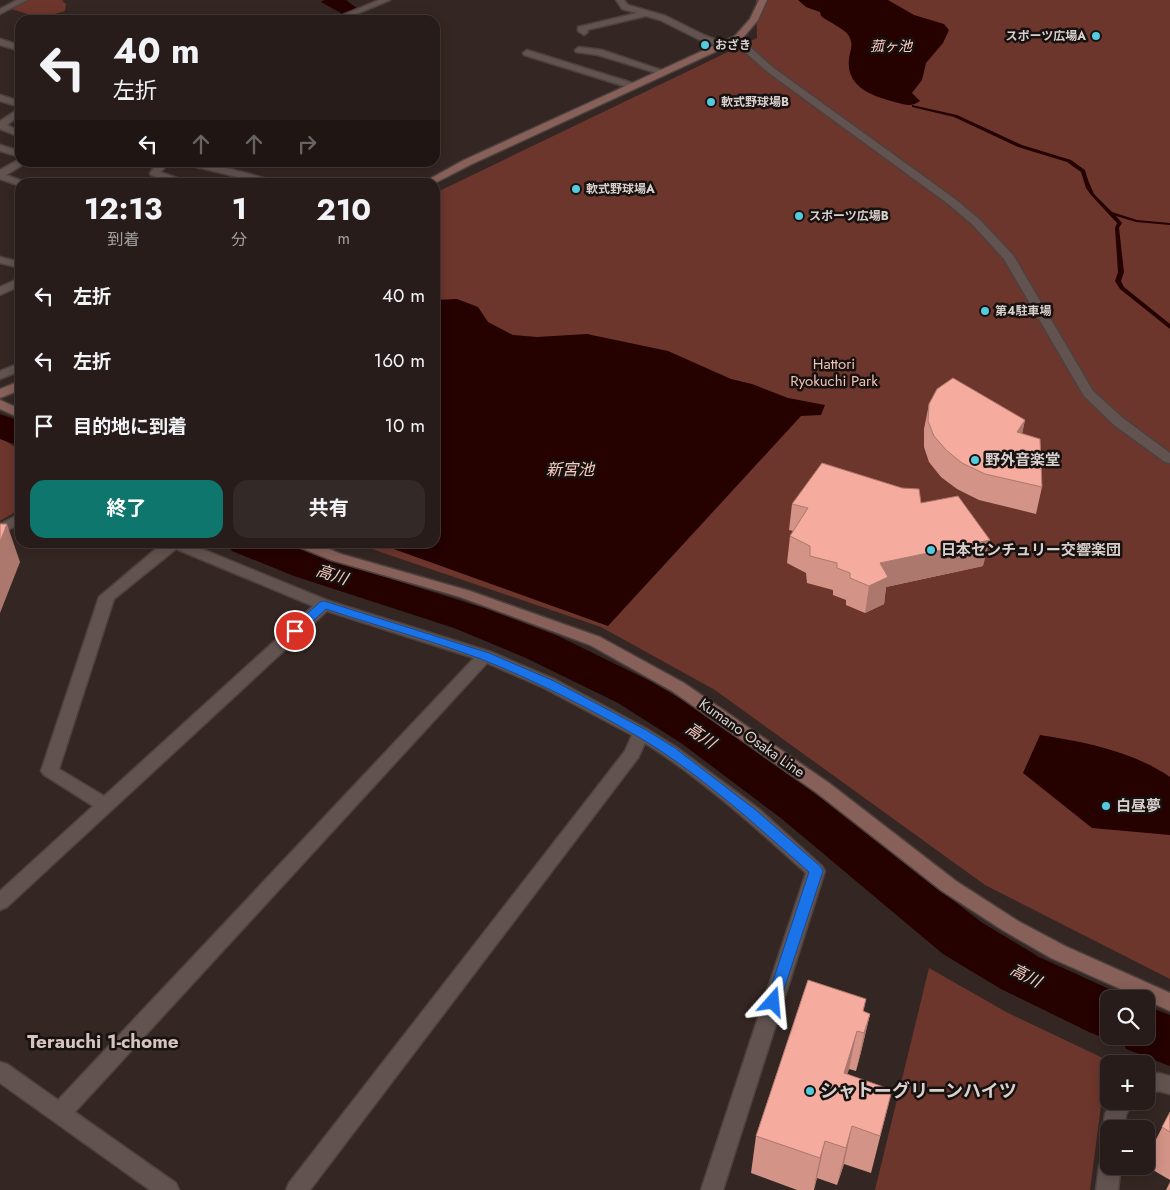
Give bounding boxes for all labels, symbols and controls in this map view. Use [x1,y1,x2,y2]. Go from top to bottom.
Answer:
text: 40 m [113,26,200,76]
place label: スポーツ広場A [1005,27,1086,45]
marker: スポーツ広場A [1090,30,1102,42]
icon: left [30,35,95,100]
place label: おざき [715,36,751,54]
water label: 菰ヶ池 [870,36,914,56]
marker: おざき [699,39,711,51]
text: 左折 [113,74,157,106]
place label: 軟式野球場B [721,93,789,111]
marker: 軟式野球場B [705,96,717,108]
icon: left [134,130,162,158]
icon: ahead [187,130,215,158]
icon: ahead [240,130,268,158]
icon: right [293,130,321,158]
place label: 軟式野球場A [586,180,655,198]
marker: 軟式野球場A [570,183,582,195]
text: 12:13 [84,187,162,230]
text: 1 [232,187,247,230]
text: 210 [316,188,371,231]
place label: スポーツ広場B [809,207,889,225]
marker: スポーツ広場B [793,210,805,222]
text: m [337,227,350,250]
text: 到着 [107,228,139,251]
text: 分 [231,228,247,251]
icon: left [30,282,58,310]
text: 40 m [382,282,425,309]
text: 左折 [73,283,111,310]
place label: 第4駐車場 [995,302,1051,320]
marker: 第4駐車場 [979,305,991,317]
icon: left [30,347,58,375]
text: 160 m [374,347,425,374]
text: 左折 [73,348,111,375]
park label: Hattori Ryokuchi Park [790,353,878,392]
icon: arrive [30,412,58,440]
text: 10 m [385,412,425,439]
text: 目的地に到着 [73,413,187,440]
place label: 野外音楽堂 [985,449,1060,471]
marker: 野外音楽堂 [969,454,981,466]
water label: 新宮池 [546,458,596,481]
button: 終了 [30,480,223,538]
button: 共有 [233,480,425,538]
place label: 日本センチュリー交響楽団 [941,539,1121,561]
marker: 日本センチュリー交響楽団 [925,544,937,556]
water label: 高川 [313,559,353,591]
pin [274,610,316,652]
icon: arrive [281,617,309,645]
street label: Kumano Osaka Line [694,693,810,783]
water label: 高川 [681,717,722,755]
place label: 白昼夢 [1116,795,1161,817]
marker: 白昼夢 [1100,800,1112,812]
water label: 高川 [1006,958,1047,994]
position arrow [746,975,798,1027]
map controls [1100,990,1155,1175]
button: search [1100,990,1155,1045]
district label: Terauchi 1-chome [27,1028,179,1055]
button: + [1100,1055,1155,1110]
place label: シャトーグリーンハイツ [820,1078,1017,1104]
marker: シャトーグリーンハイツ [804,1085,816,1097]
button: − [1100,1120,1155,1175]

